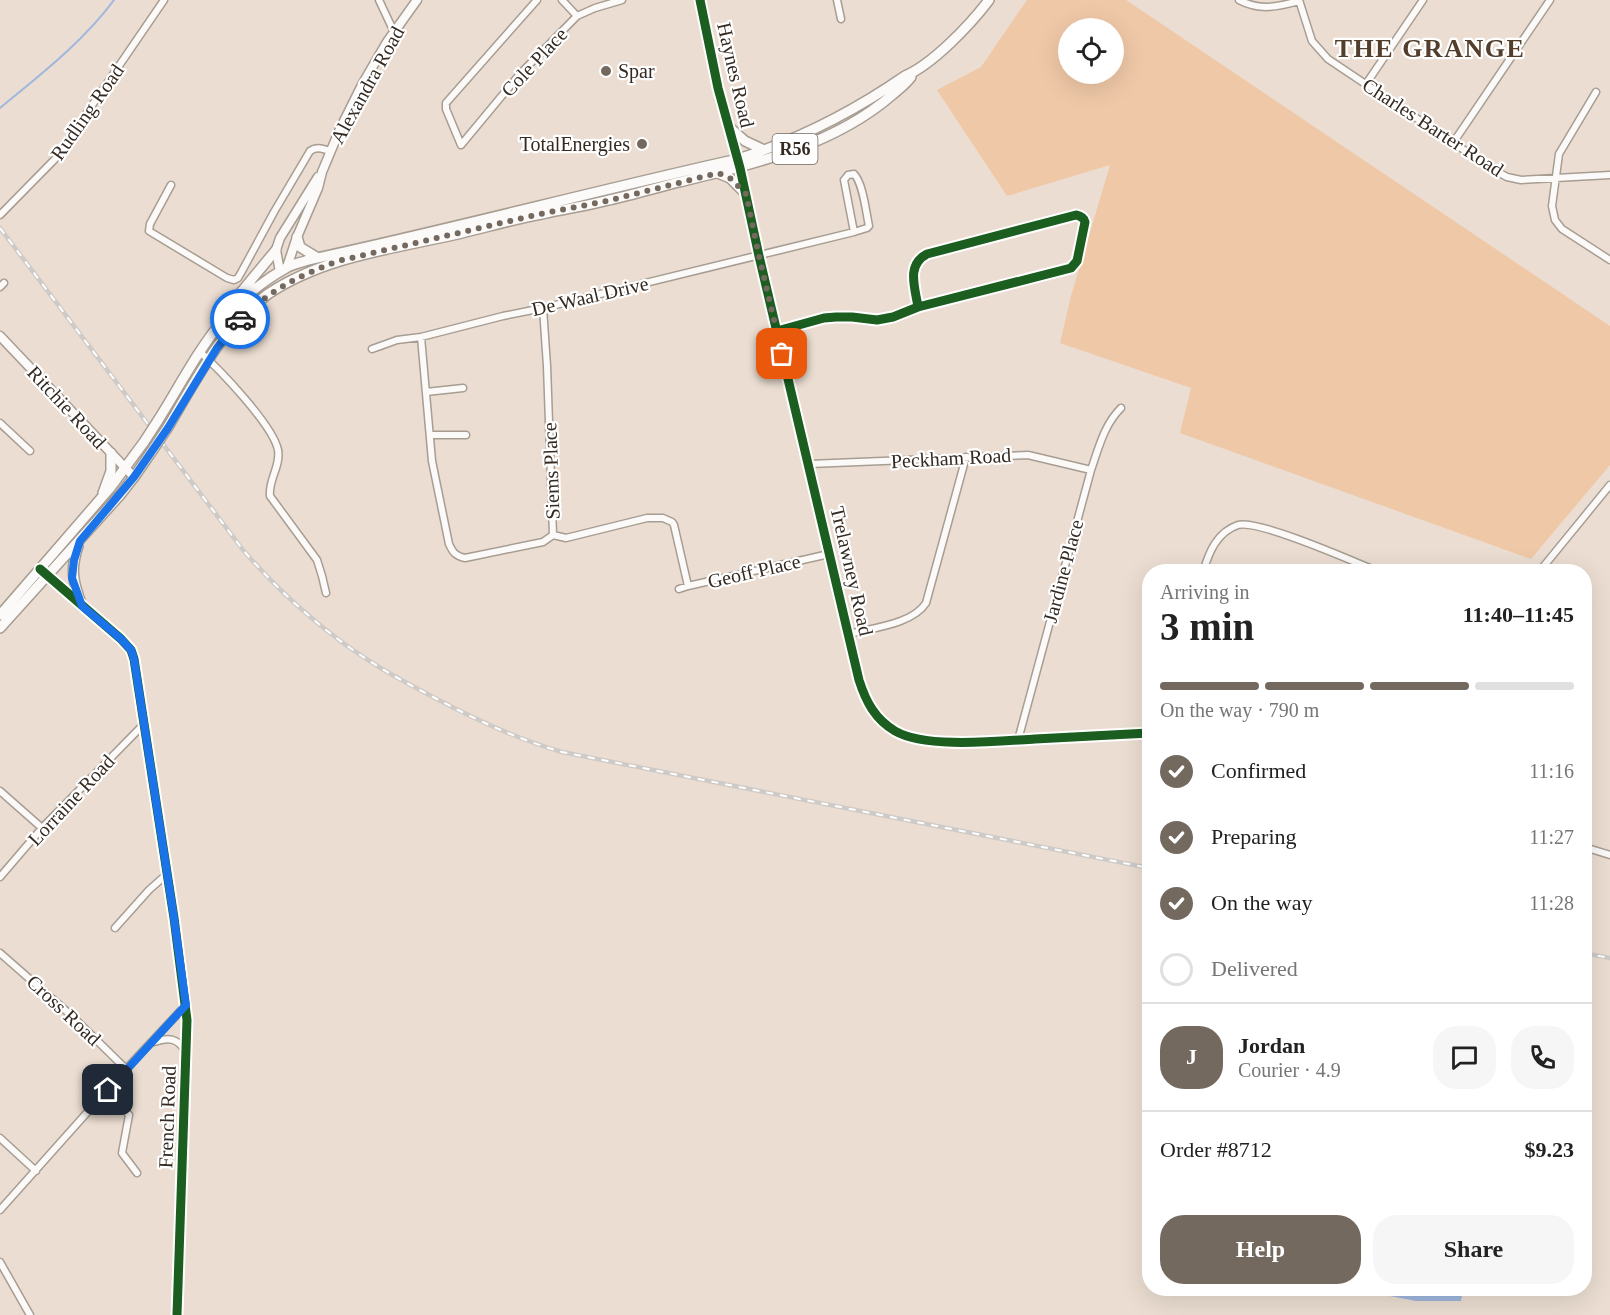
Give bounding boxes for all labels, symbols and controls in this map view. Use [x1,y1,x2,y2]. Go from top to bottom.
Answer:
map controls [1058,18,1124,84]
button: locate [1058,18,1124,84]
street label: Haynes Road [712,20,759,130]
street label: Alexandra Road [326,23,408,147]
street label: Cole Place [497,23,571,101]
district label: THE GRANGE [1335,34,1525,63]
street label: Rudling Road [46,60,129,165]
place label: Spar [618,60,655,83]
marker: Spar [599,64,613,78]
street label: Charles Barter Road [1359,73,1507,181]
place label: TotalEnergies [520,133,630,156]
road number: R56 [772,134,818,164]
marker: TotalEnergies [635,137,649,151]
street label: De Waal Drive [530,272,651,320]
courier [210,289,270,349]
icon: car [224,303,257,336]
pin [756,328,807,379]
icon: bag [765,337,798,370]
street label: Ritchie Road [23,361,111,453]
street label: Siems Place [538,422,564,520]
street label: Peckham Road [890,444,1012,472]
street label: Trelawney Road [825,504,878,638]
street label: Jardine Place [1039,517,1087,625]
street label: Geoff Place [705,550,803,592]
text: Arriving in [1160,581,1249,603]
text: 11:40–11:45 [1463,602,1574,627]
text: 3 min [1160,605,1254,648]
text: On the way · 790 m [1160,699,1319,721]
street label: Lorraine Road [23,750,119,850]
icon: check [1160,755,1193,788]
text: Confirmed [1211,758,1306,783]
text: 11:16 [1529,760,1574,782]
icon: check [1160,821,1193,854]
text: Preparing [1211,824,1297,849]
text: 11:27 [1529,826,1574,848]
icon: check [1160,887,1193,920]
text: On the way [1211,890,1312,915]
text: 11:28 [1529,892,1574,914]
text: Delivered [1211,956,1298,981]
street label: Cross Road [23,970,105,1050]
button: chat [1433,1026,1496,1089]
button: phone [1511,1026,1574,1089]
text: Jordan [1238,1033,1305,1058]
text: J [1186,1044,1197,1069]
text: Courier · 4.9 [1238,1059,1341,1081]
pin [82,1064,133,1115]
street label: French Road [154,1065,180,1169]
icon: home [91,1073,124,1106]
text: Order #8712 [1160,1137,1272,1162]
text: $9.23 [1525,1137,1574,1162]
button: Help [1160,1215,1361,1284]
button: Share [1373,1215,1574,1284]

